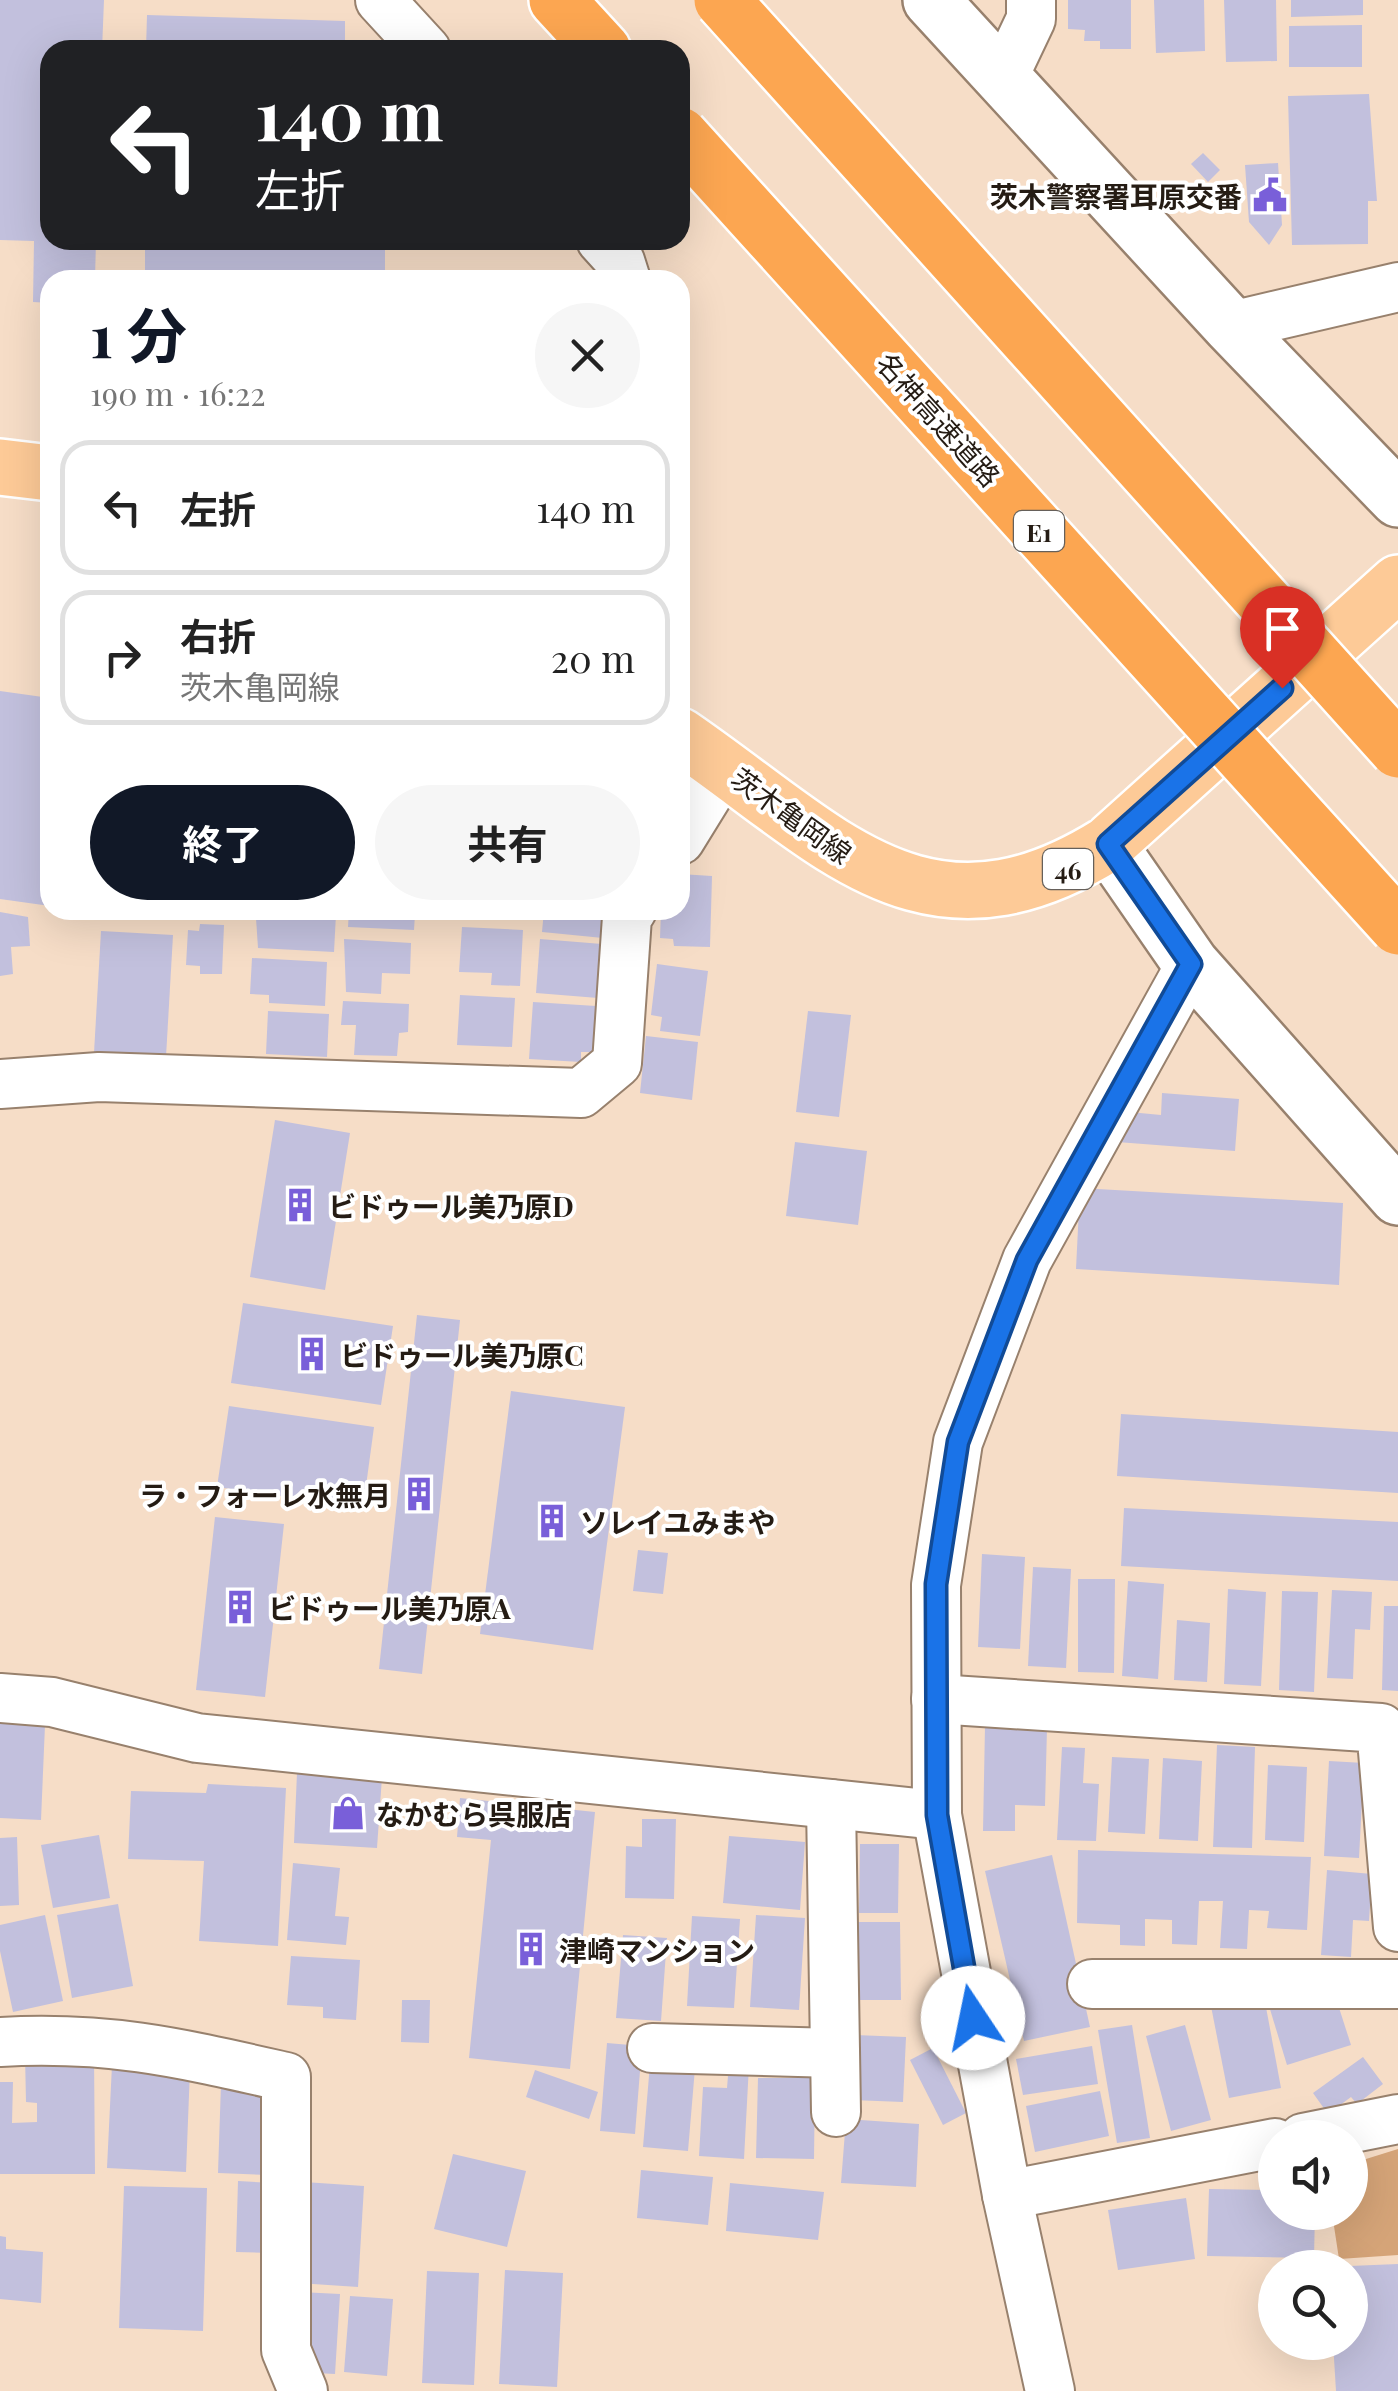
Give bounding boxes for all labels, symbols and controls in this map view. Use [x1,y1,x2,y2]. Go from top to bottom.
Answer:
text: 140 m [255,65,444,159]
icon: left [90,80,220,210]
text: 左折 [255,158,345,218]
public building icon: 茨木警察署耳原交番 [1251,176,1289,214]
place label: 茨木警察署耳原交番 [990,177,1242,214]
text: 1 分 [90,293,187,373]
button: close [535,303,640,408]
street label: 名神高速道路 [869,344,1009,494]
text: 190 m · 16:22 [90,371,266,414]
icon: left [95,480,150,535]
text: 140 m [536,482,635,533]
text: 左折 [180,483,256,534]
road number: E1 [1014,511,1064,551]
pin [1240,586,1325,689]
icon: arrive [1255,601,1310,656]
text: 右折 [180,610,256,661]
icon: right [95,630,150,685]
text: 20 m [551,632,635,683]
text: 茨木亀岡線 [180,664,340,707]
street label: 茨木亀岡線 [724,759,860,871]
button: 終了 [90,785,355,900]
button: 共有 [375,785,640,900]
road number: 46 [1043,849,1093,889]
building icon: ビドゥール美乃原D [281,1186,319,1224]
place label: ビドゥール美乃原D [328,1187,574,1224]
building icon: ビドゥール美乃原C [293,1335,331,1373]
place label: ビドゥール美乃原C [340,1336,584,1373]
building icon: ラ・フォーレ水無月 [400,1475,438,1513]
place label: ラ・フォーレ水無月 [139,1476,391,1513]
building icon: ソレイユみまや [533,1502,571,1540]
place label: ソレイユみまや [580,1503,775,1540]
building icon: ビドゥール美乃原A [221,1588,259,1626]
place label: ビドゥール美乃原A [268,1589,511,1626]
shop icon: なかむら呉服店 [329,1794,367,1832]
place label: なかむら呉服店 [376,1795,572,1832]
building icon: 津崎マンション [512,1930,550,1968]
place label: 津崎マンション [559,1931,755,1968]
position arrow [921,1966,1025,2070]
map controls [1258,2120,1368,2360]
button: sound [1258,2120,1368,2230]
button: search [1258,2250,1368,2360]

